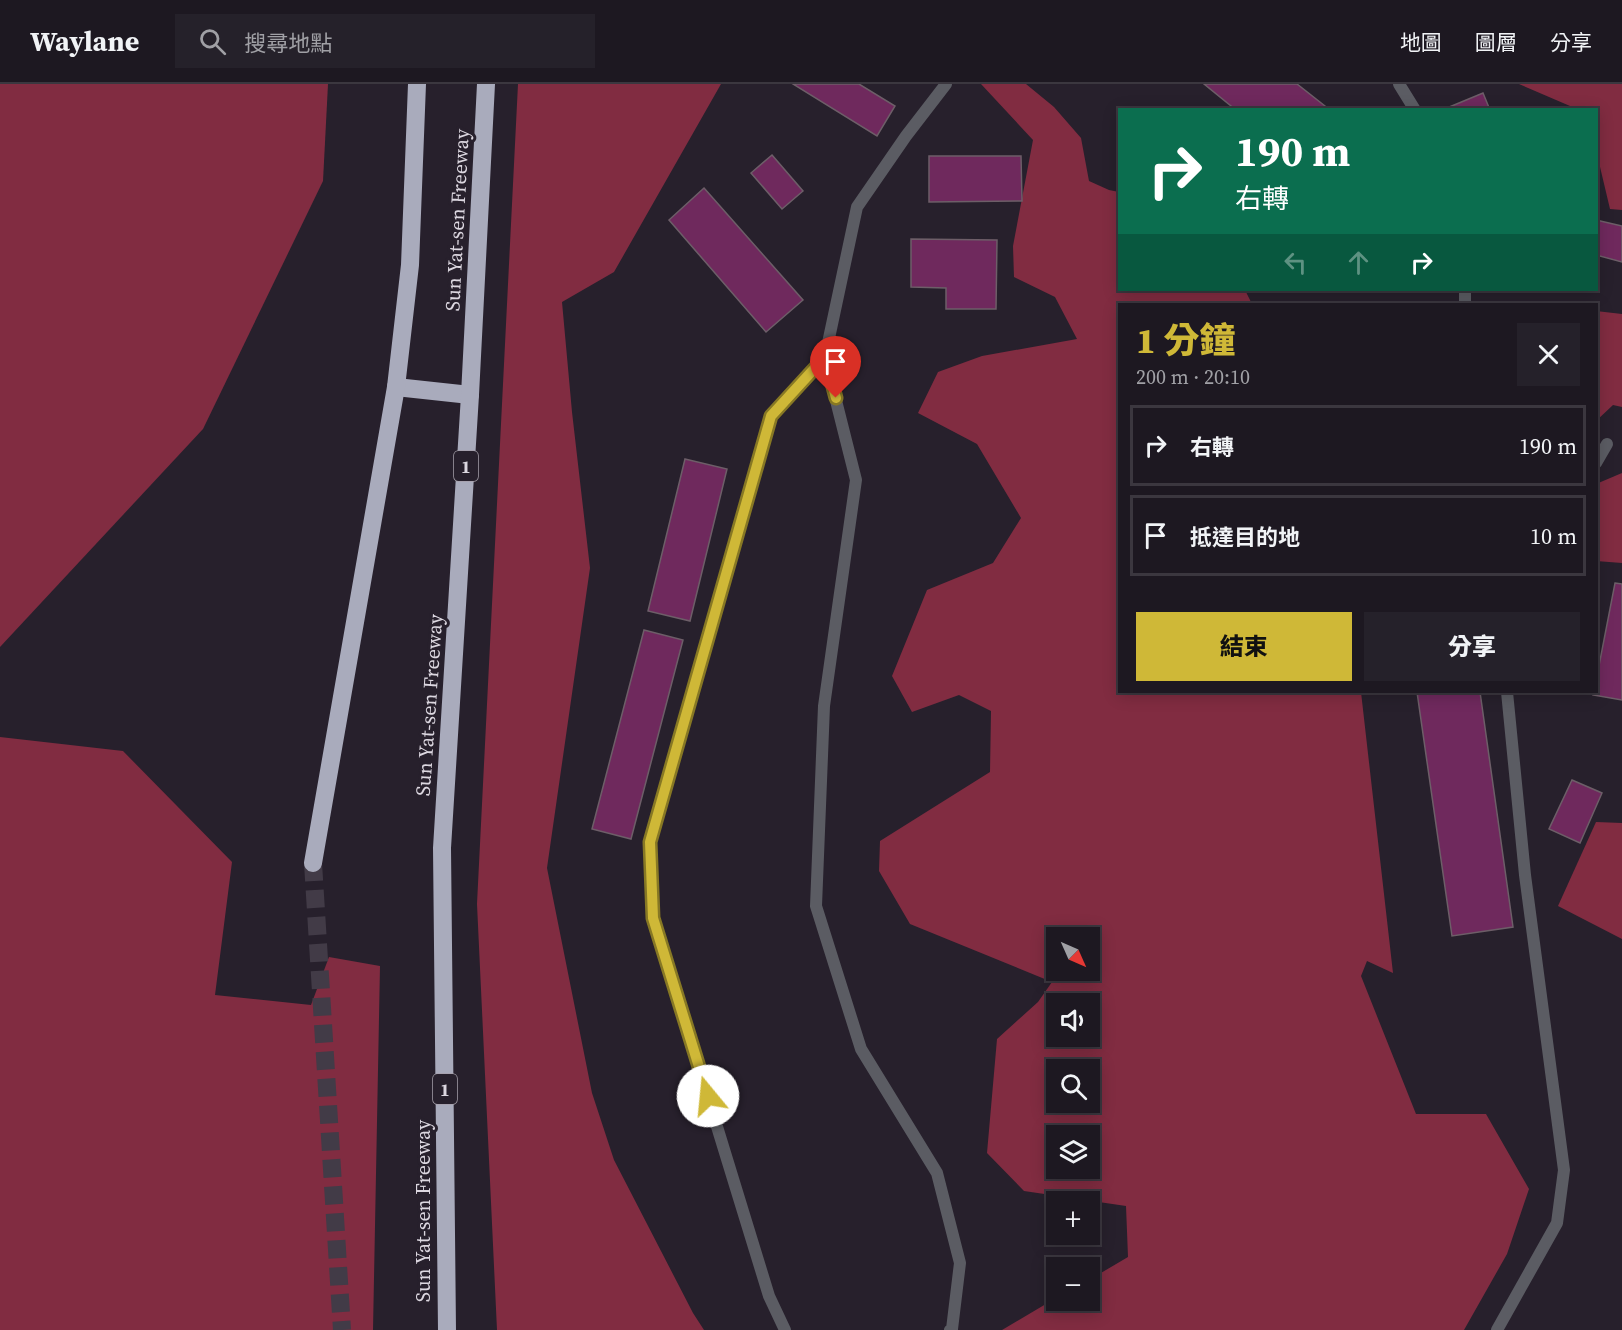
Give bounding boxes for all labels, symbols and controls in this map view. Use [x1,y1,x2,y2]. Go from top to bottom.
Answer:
search box [175,14,595,68]
text: Waylane [30,22,139,60]
icon: search [196,25,229,58]
text: 搜尋地點 [244,28,332,58]
text: 地圖 [1400,28,1442,57]
text: 圖層 [1475,28,1517,57]
text: 分享 [1550,28,1592,57]
text: 190 m [1235,122,1350,180]
street label: Sun Yat-sen Freeway [438,127,476,312]
icon: right [1136,132,1214,210]
text: 右轉 [1235,180,1289,217]
icon: left [1279,246,1312,279]
icon: ahead [1342,246,1375,279]
icon: right [1405,246,1438,279]
text: 1 分鐘 [1136,316,1235,365]
button: close [1517,323,1580,386]
pin [810,336,861,398]
icon: arrive [819,345,852,378]
text: 200 m · 20:10 [1136,363,1250,391]
icon: right [1139,429,1172,462]
text: 190 m [1519,431,1577,461]
text: 右轉 [1190,432,1234,462]
road number: 1 [454,451,478,481]
icon: arrive [1139,519,1172,552]
text: 10 m [1530,521,1577,551]
text: 抵達目的地 [1190,522,1300,552]
street label: Sun Yat-sen Freeway [409,612,449,797]
button: 結束 [1136,612,1352,681]
button: 分享 [1364,612,1580,681]
north arrow [1046,927,1100,981]
map controls [1046,927,1100,1311]
button: sound [1046,993,1100,1047]
button: search [1046,1059,1100,1113]
position arrow [676,1064,740,1128]
road number: 1 [433,1074,457,1104]
street label: Sun Yat-sen Freeway [409,1119,437,1302]
button: layers [1046,1125,1100,1179]
button: + [1046,1191,1100,1245]
button: − [1046,1257,1100,1311]

